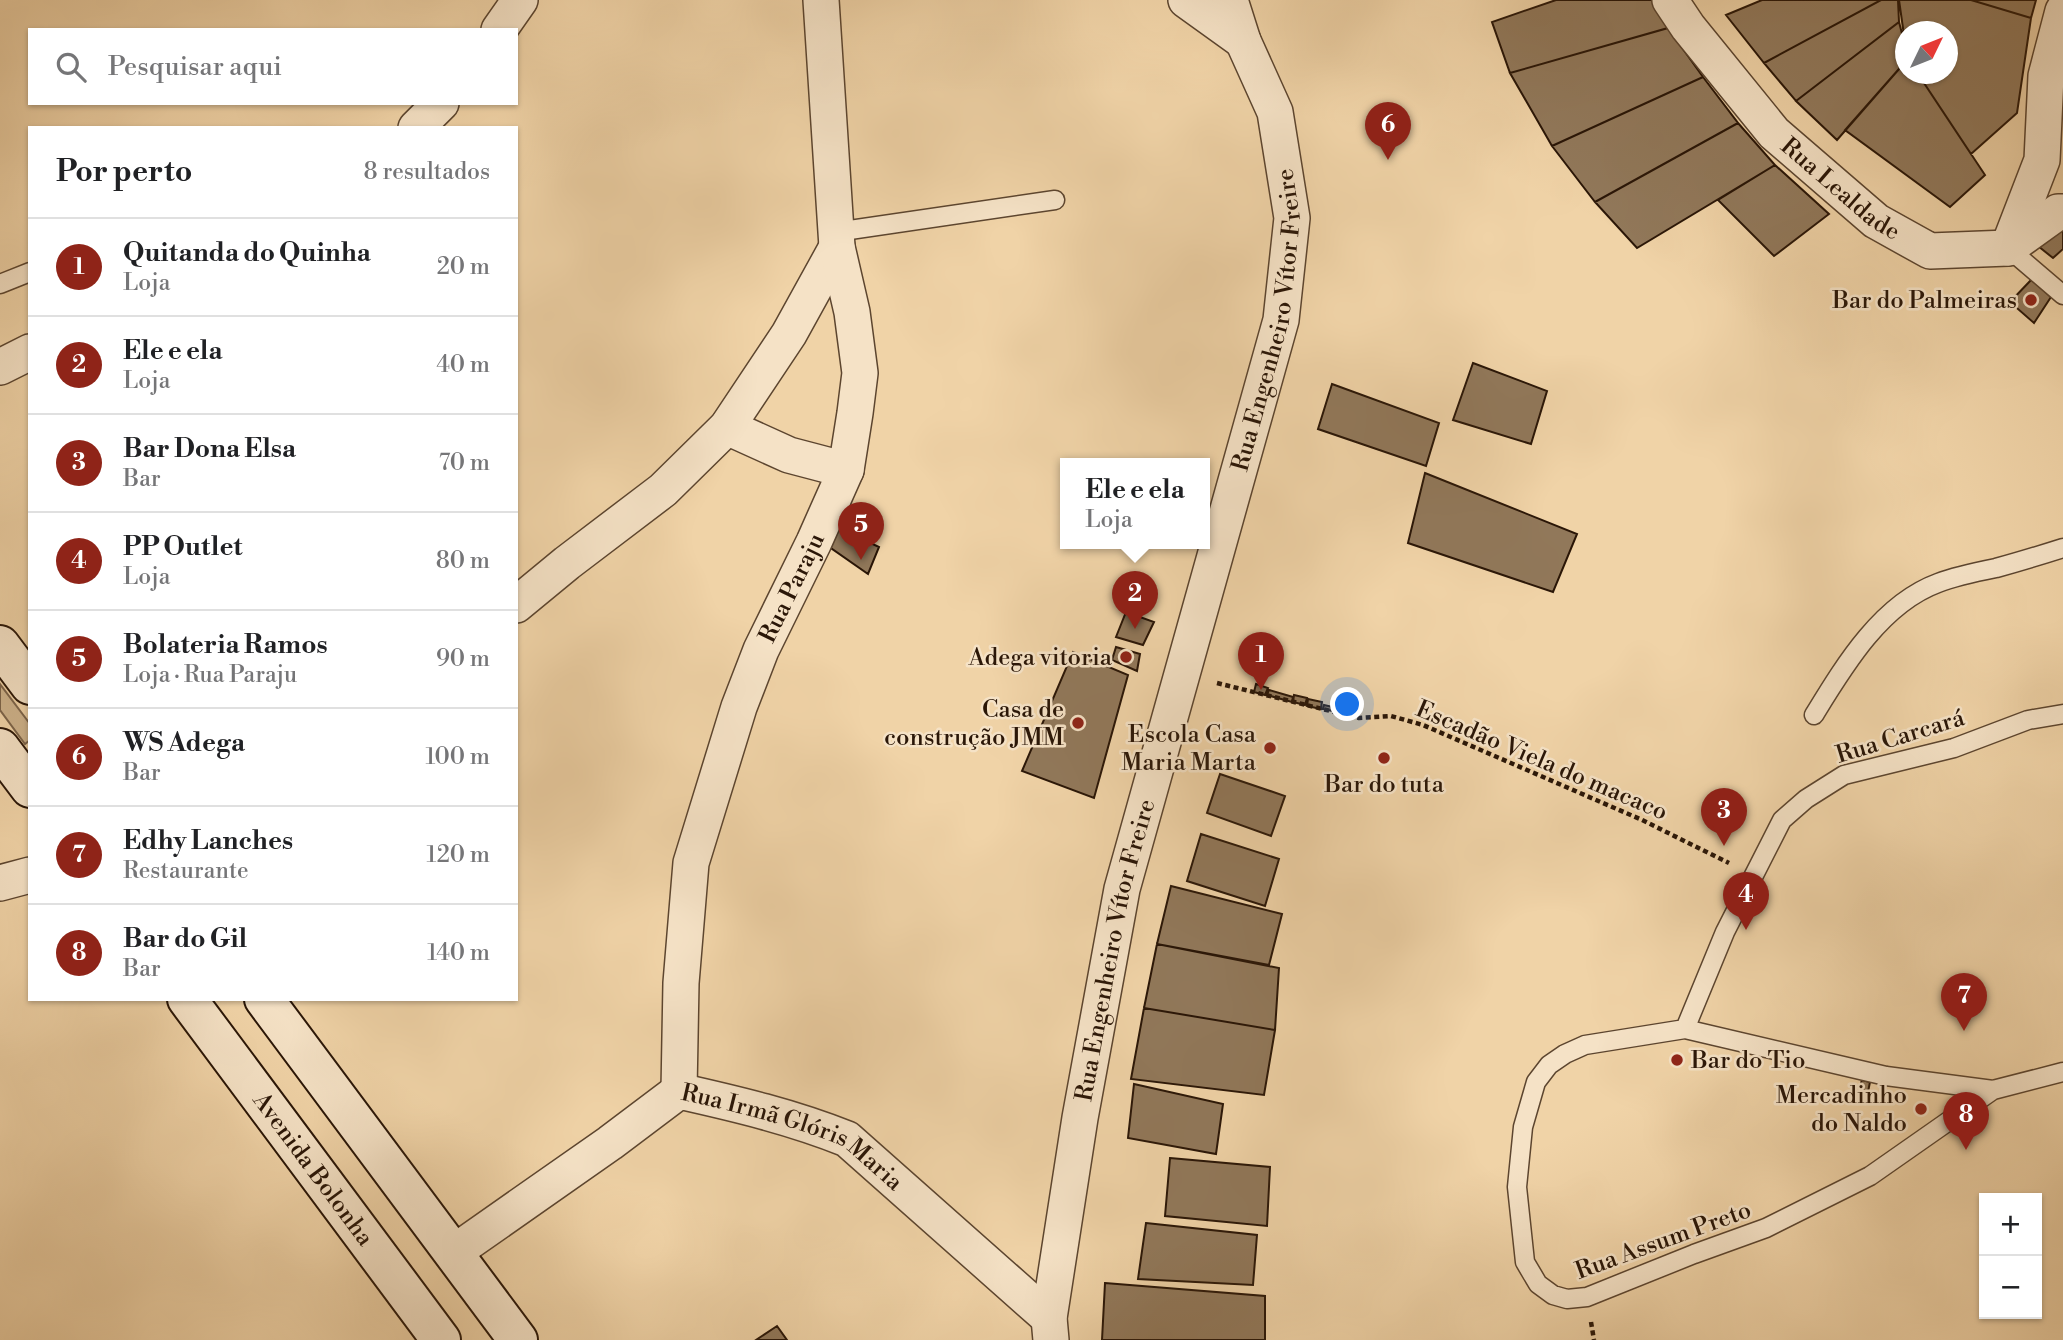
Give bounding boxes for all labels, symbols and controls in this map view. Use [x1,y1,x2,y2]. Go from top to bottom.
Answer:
north arrow [1895,21,1958,84]
search box [28,28,518,105]
icon: search [52,48,90,86]
text: Pesquisar aqui [108,51,282,83]
pin: 6 [1365,102,1411,160]
street label: Rua Lealdade [1774,132,1905,247]
text: Por perto [56,153,192,191]
text: 8 resultados [364,158,490,186]
street label: Rua Engenheiro Vítor Freire [1225,167,1308,475]
text: Quitanda do Quinha [123,237,371,269]
text: 1 [73,253,85,281]
text: 20 m [437,253,490,281]
text: Loja [123,269,170,297]
place label: Bar do Palmeiras [1831,286,2017,316]
marker: Bar do Palmeiras [2023,292,2039,308]
text: Ele e ela [123,335,222,367]
text: 2 [72,351,86,379]
text: 40 m [436,351,490,379]
text: Loja [123,367,170,395]
text: Bar Dona Elsa [123,433,296,465]
text: 3 [72,449,86,477]
text: 70 m [439,449,490,477]
popup [1060,458,1210,549]
text: Bar [123,465,161,493]
text: Ele e ela [1085,474,1185,506]
pin: 5 [838,502,884,560]
text: Loja [1085,506,1133,534]
street label: Rua Paraju [753,529,832,648]
text: PP Outlet [123,531,243,563]
text: 4 [71,547,87,575]
text: 80 m [436,547,490,575]
text: Loja [123,563,170,591]
pin: 2 [1112,571,1158,629]
text: Bolateria Ramos [123,629,328,661]
pin: 1 [1238,632,1284,690]
place label: Adega vitoria [967,643,1113,673]
text: 5 [72,645,86,673]
text: 90 m [436,645,490,673]
marker: Adega vitoria [1118,649,1134,665]
text: Loja · Rua Paraju [123,661,297,689]
your location [1330,687,1364,721]
street label: Escadão Viela do macaco [1411,694,1672,828]
place label: Casa de construção JMM [884,695,1064,753]
street label: Rua Carcará [1832,703,1969,771]
marker: Casa de construção JMM [1070,715,1086,731]
place label: Escola Casa Maria Marta [1121,720,1257,778]
text: WS Adega [123,727,245,759]
marker: Escola Casa Maria Marta [1262,740,1278,756]
text: 6 [72,743,86,771]
text: 100 m [425,743,490,771]
marker: Bar do tuta [1376,750,1392,766]
text: Bar [123,759,161,787]
place label: Bar do tuta [1323,770,1445,800]
pin: 3 [1701,788,1747,846]
street label: Rua Engenheiro Vítor Freire [1069,796,1162,1104]
text: Edhy Lanches [123,825,293,857]
text: 7 [72,841,86,869]
text: 120 m [426,841,490,869]
text: Restaurante [123,857,249,885]
pin: 4 [1723,872,1769,930]
text: Bar do Gil [123,923,247,955]
text: 8 [72,939,86,967]
text: 140 m [427,939,490,967]
text: Bar [123,955,161,983]
pin: 7 [1941,973,1987,1031]
place label: Bar do Tio [1690,1046,1806,1076]
marker: Bar do Tio [1669,1052,1685,1068]
street label: Rua Irmã Glóris Maria [678,1078,909,1198]
place label: Mercadinho do Naldo [1776,1081,1907,1139]
street label: Avenida Bolonha [245,1086,380,1253]
pin: 8 [1943,1092,1989,1150]
marker: Mercadinho do Naldo [1913,1101,1929,1117]
map controls [1979,1193,2042,1319]
button: + [1979,1193,2042,1256]
street label: Rua Assum Preto [1571,1195,1755,1287]
button: − [1979,1256,2042,1319]

